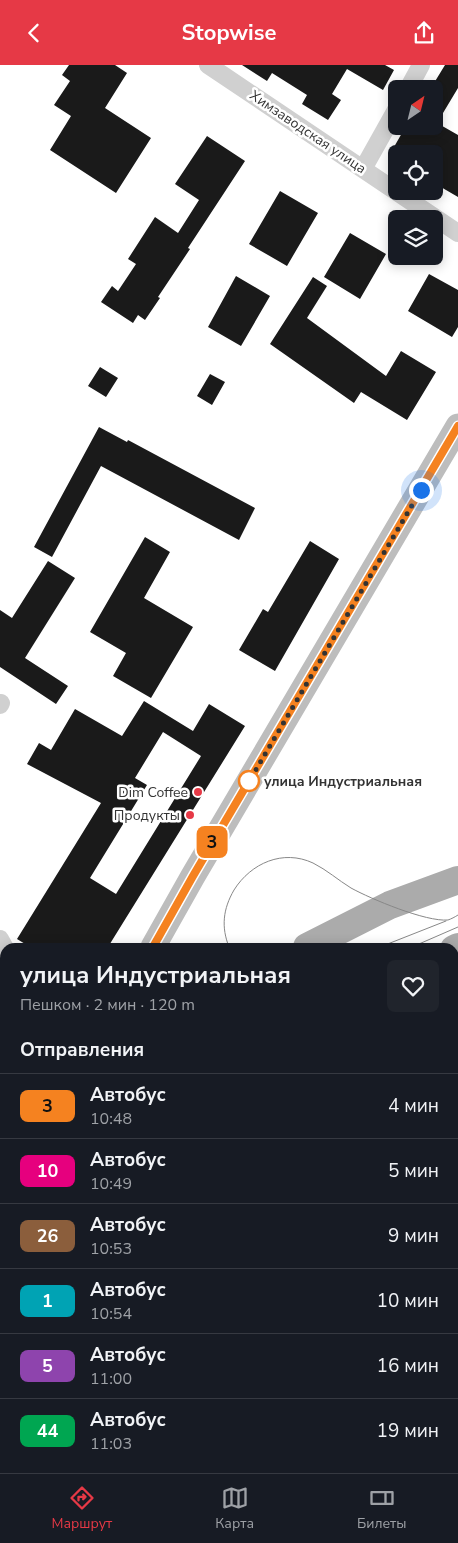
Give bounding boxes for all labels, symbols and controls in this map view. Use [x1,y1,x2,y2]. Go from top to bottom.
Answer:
text: Stopwise [182,18,276,48]
icon: back [20,19,48,47]
icon: share [410,19,438,47]
north arrow [388,80,442,135]
map controls [388,80,443,265]
street label: Химзаводская улица [246,86,370,178]
button: locate [388,145,443,200]
button: layers [388,210,443,265]
your location [409,478,434,503]
marker: улица Индустриальная [238,770,260,792]
place label: улица Индустриальная [264,772,422,791]
place label: Dim Coffee [118,783,188,802]
marker: Dim Coffee [192,786,204,798]
place label: Продукты [114,806,180,825]
marker: Продукты [184,809,196,821]
line badge: 3 [196,826,228,858]
text: 3 [207,830,217,854]
text: улица Индустриальная [20,959,291,991]
button: heart [387,960,439,1012]
text: Пешком · 2 мин · 120 m [20,994,195,1016]
text: Отправления [20,1037,144,1063]
text: Автобус [90,1082,166,1108]
text: 4 мин [388,1093,439,1119]
text: 3 [42,1094,53,1118]
text: 10:48 [90,1108,132,1130]
text: Автобус [90,1147,166,1173]
text: 5 мин [388,1158,439,1184]
text: 10 [37,1159,58,1183]
text: 10:49 [90,1173,132,1195]
text: Автобус [90,1212,166,1238]
text: 9 мин [388,1223,439,1249]
text: 26 [37,1224,58,1248]
text: 10:53 [90,1238,132,1260]
text: Автобус [90,1277,166,1303]
text: 10 мин [377,1288,439,1314]
text: 1 [42,1289,53,1313]
text: 10:54 [90,1303,132,1325]
text: Автобус [90,1342,166,1368]
text: 16 мин [377,1353,439,1379]
text: 5 [42,1354,53,1378]
text: 11:00 [90,1368,132,1390]
text: Автобус [90,1407,166,1433]
text: 19 мин [377,1418,439,1444]
text: 44 [37,1419,58,1443]
text: 11:03 [90,1433,132,1455]
tab: Маршрут [52,1484,112,1533]
tab: Карта [215,1484,254,1533]
tab: Билеты [357,1484,406,1533]

